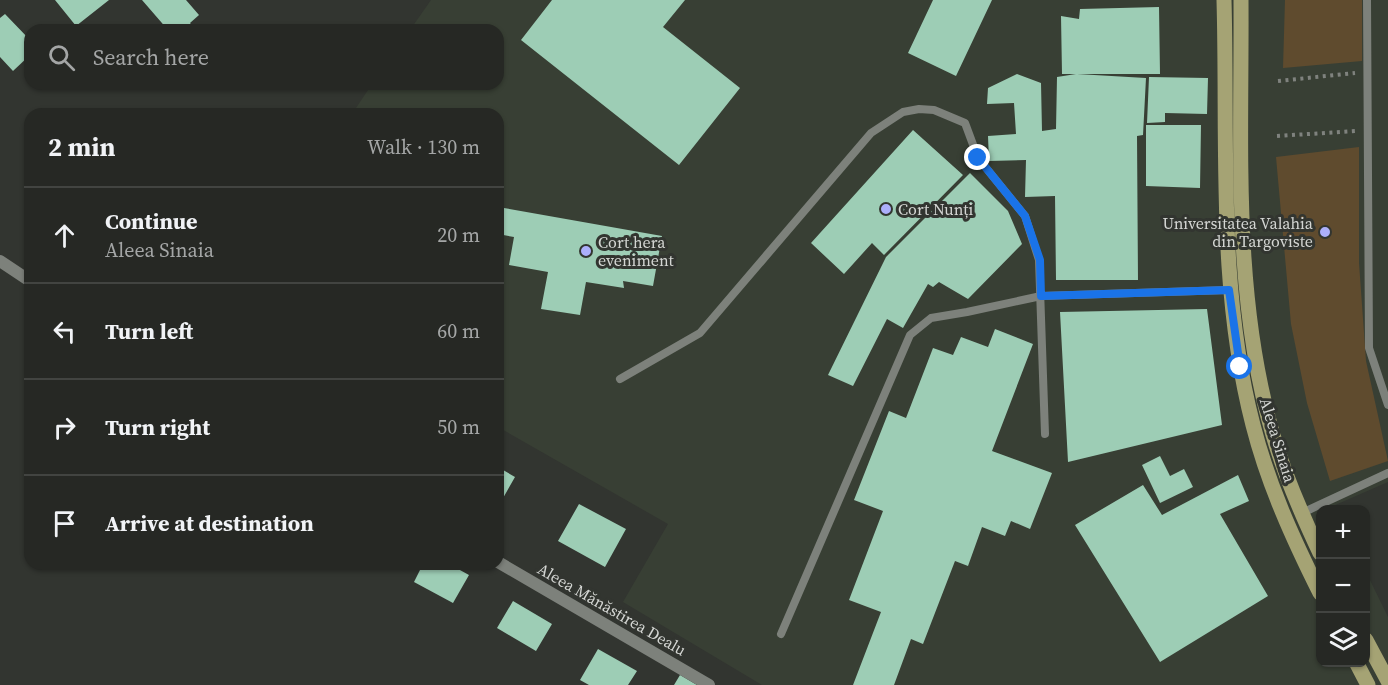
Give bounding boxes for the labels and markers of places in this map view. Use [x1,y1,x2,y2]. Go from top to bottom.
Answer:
place label: Cort Nunți [898,198,973,220]
marker: Cort Nunți [879,202,893,216]
place label: Universitatea Valahia din Targoviste [1163,212,1314,252]
marker: Universitatea Valahia din Targoviste [1318,225,1332,239]
place label: Cort hera eveniment [598,231,675,271]
marker: Cort hera eveniment [579,244,593,258]

